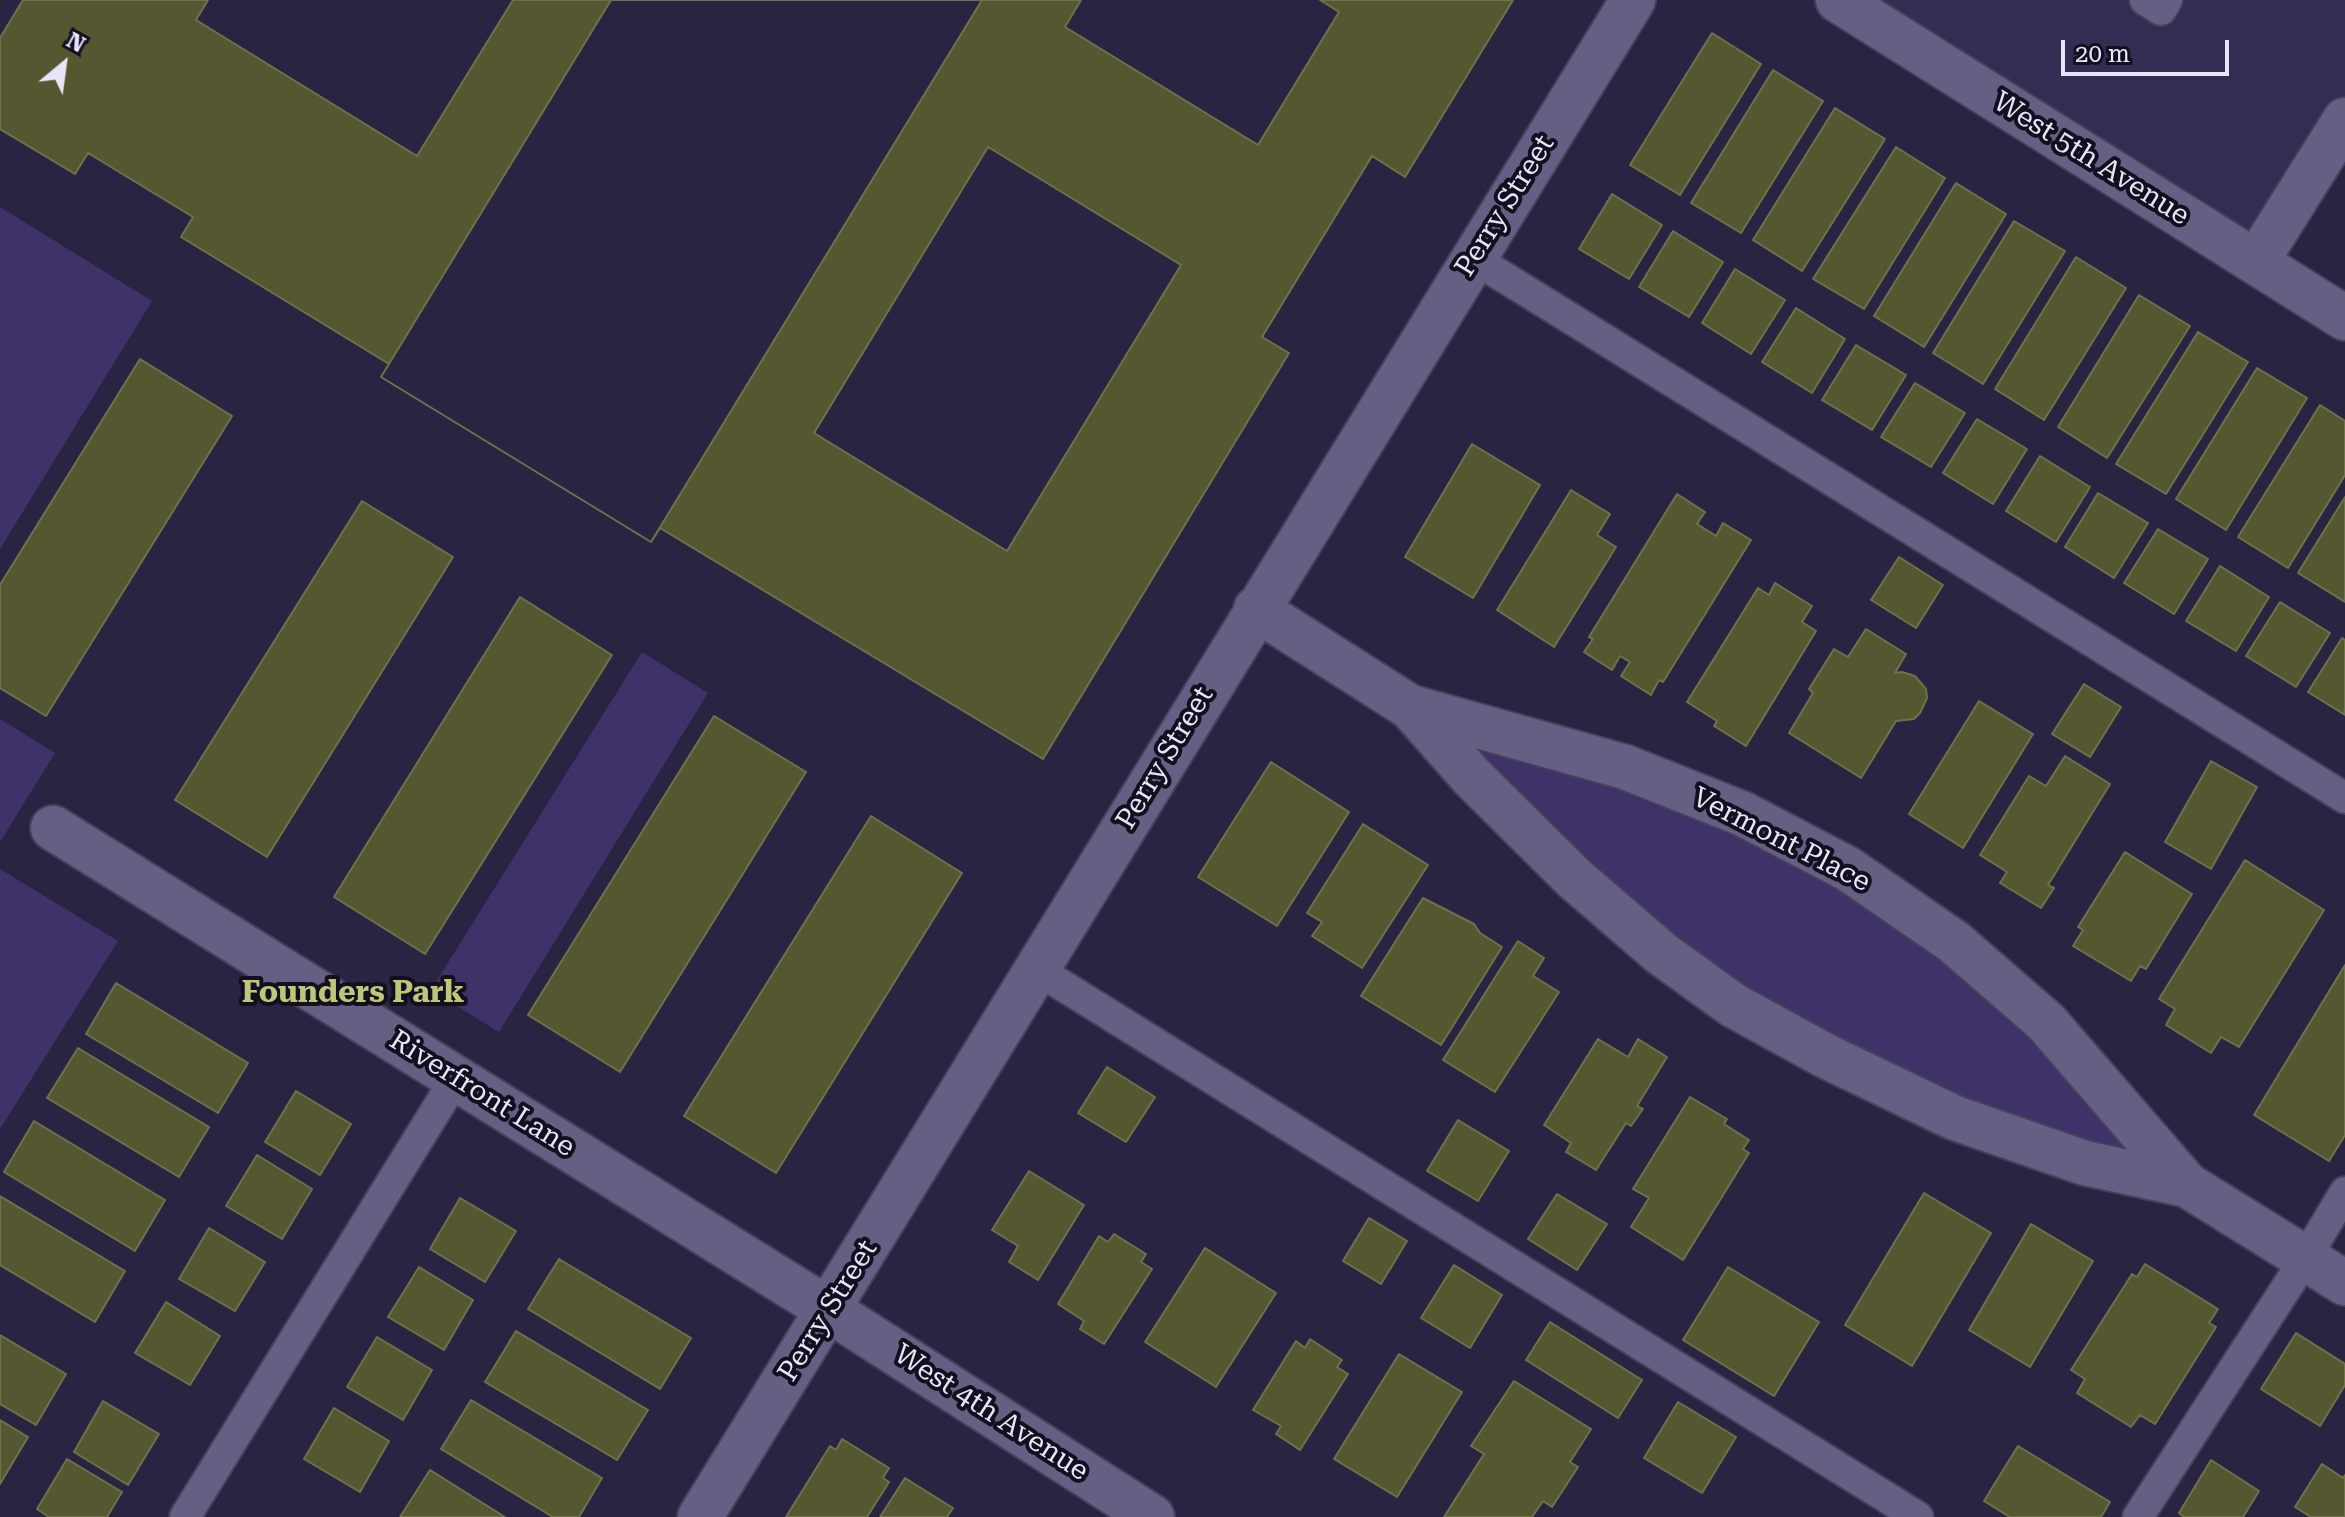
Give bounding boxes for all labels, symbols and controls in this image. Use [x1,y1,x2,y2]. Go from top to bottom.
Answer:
north arrow [24,24,104,104]
scale bar [2065,24,2233,74]
text: N [62,28,89,58]
text: 20 m [2075,40,2130,68]
street label: West 5th Avenue [1987,85,2195,233]
street label: Perry Street [1448,129,1562,283]
street label: Perry Street [1109,681,1221,835]
street label: Vermont Place [1686,781,1876,899]
district label: Founders Park [242,975,464,1011]
street label: Riverfront Lane [383,1024,581,1164]
street label: Perry Street [771,1234,885,1388]
street label: West 4th Avenue [887,1338,1095,1488]

